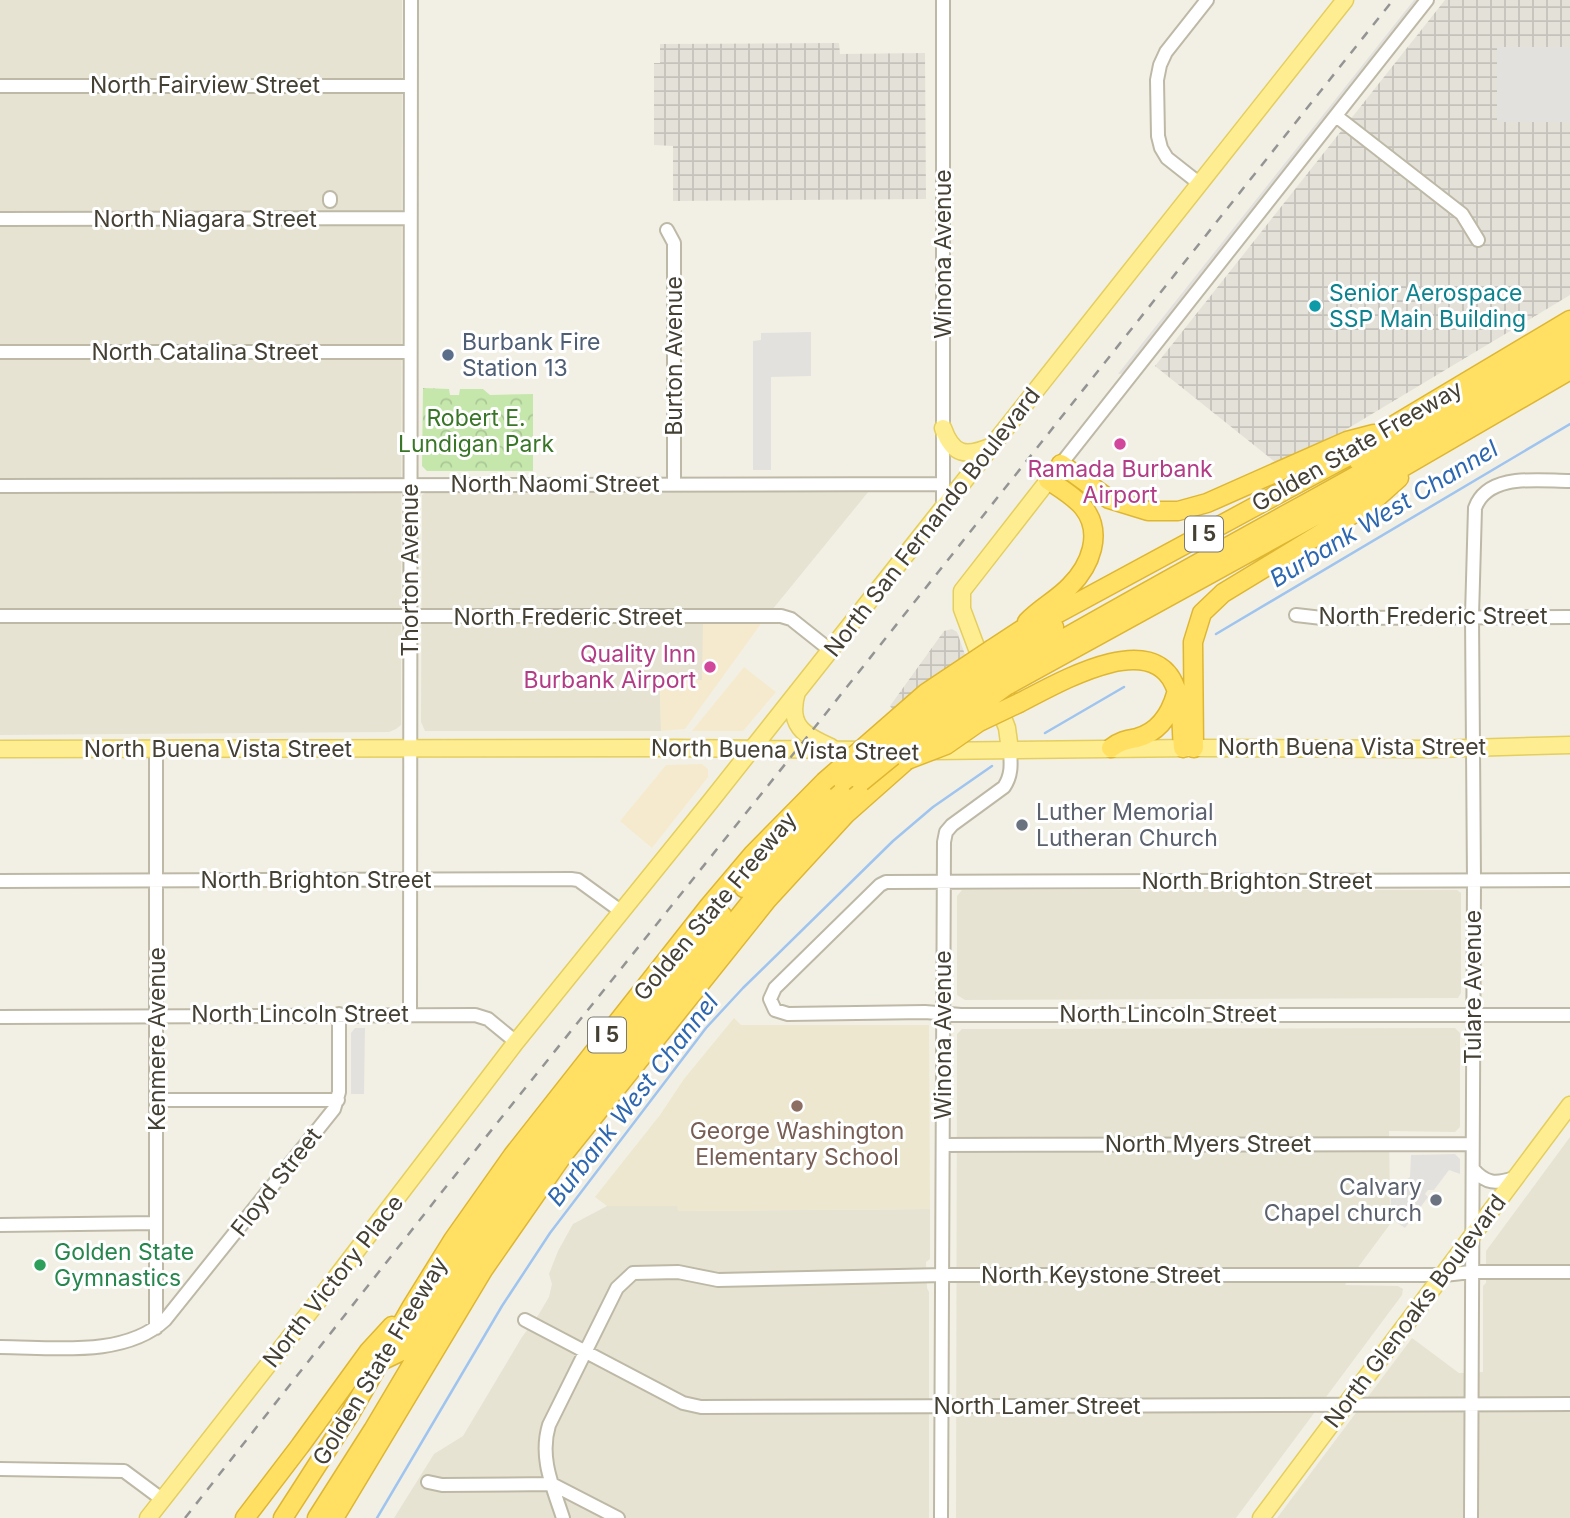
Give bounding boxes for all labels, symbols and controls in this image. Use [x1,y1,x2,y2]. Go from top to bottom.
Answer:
street label: North Fairview Street [90,71,320,99]
street label: Winona Avenue [929,169,957,339]
street label: North Niagara Street [93,205,317,233]
street label: Burton Avenue [660,276,688,436]
place label: Senior Aerospace SSP Main Building [1329,279,1526,333]
marker: Senior Aerospace SSP Main Building [1307,298,1323,314]
place label: Burbank Fire Station 13 [462,328,600,382]
street label: North Catalina Street [91,338,319,366]
marker: Burbank Fire Station 13 [440,347,456,363]
street label: Golden State Freeway [1247,374,1467,518]
street label: North San Fernando Boulevard [818,382,1046,662]
park label: Robert E. Lundigan Park [398,404,554,458]
water label: Burbank West Channel [1264,434,1503,593]
marker: Ramada Burbank Airport [1112,436,1128,452]
place label: Ramada Burbank Airport [1027,455,1213,509]
street label: North Naomi Street [451,470,660,498]
street label: Thorton Avenue [396,483,424,657]
road number: I 5 [1185,516,1223,552]
street label: North Frederic Street [1319,602,1548,630]
street label: North Frederic Street [454,603,683,631]
place label: Quality Inn Burbank Airport [523,640,696,694]
marker: Quality Inn Burbank Airport [702,659,718,675]
street label: North Buena Vista Street [1218,733,1487,761]
street label: North Buena Vista Street [651,734,920,766]
street label: North Buena Vista Street [84,735,353,763]
place label: Luther Memorial Lutheran Church [1036,798,1218,852]
street label: Golden State Freeway [628,806,802,1006]
marker: Luther Memorial Lutheran Church [1014,817,1030,833]
street label: North Brighton Street [200,866,432,894]
street label: North Brighton Street [1141,867,1373,895]
street label: Tulare Avenue [1459,910,1487,1064]
street label: Kenmere Avenue [143,947,171,1131]
street label: Winona Avenue [929,950,957,1120]
water label: Burbank West Channel [541,988,724,1211]
street label: North Lincoln Street [191,1000,409,1028]
street label: North Lincoln Street [1059,1000,1277,1028]
road number: I 5 [588,1018,626,1052]
marker: George Washington Elementary School [789,1098,805,1114]
place label: George Washington Elementary School [690,1117,904,1171]
street label: Floyd Street [225,1122,327,1242]
street label: North Myers Street [1105,1130,1312,1158]
place label: Calvary Chapel church [1264,1173,1422,1227]
street label: North Victory Place [257,1189,409,1373]
street label: North Glenoaks Boulevard [1318,1189,1512,1433]
marker: Calvary Chapel church [1428,1192,1444,1208]
place label: Golden State Gymnastics [54,1238,194,1292]
street label: Golden State Freeway [307,1252,453,1470]
marker: Golden State Gymnastics [32,1257,48,1273]
street label: North Keystone Street [981,1261,1221,1289]
street label: North Lamer Street [933,1392,1141,1420]

